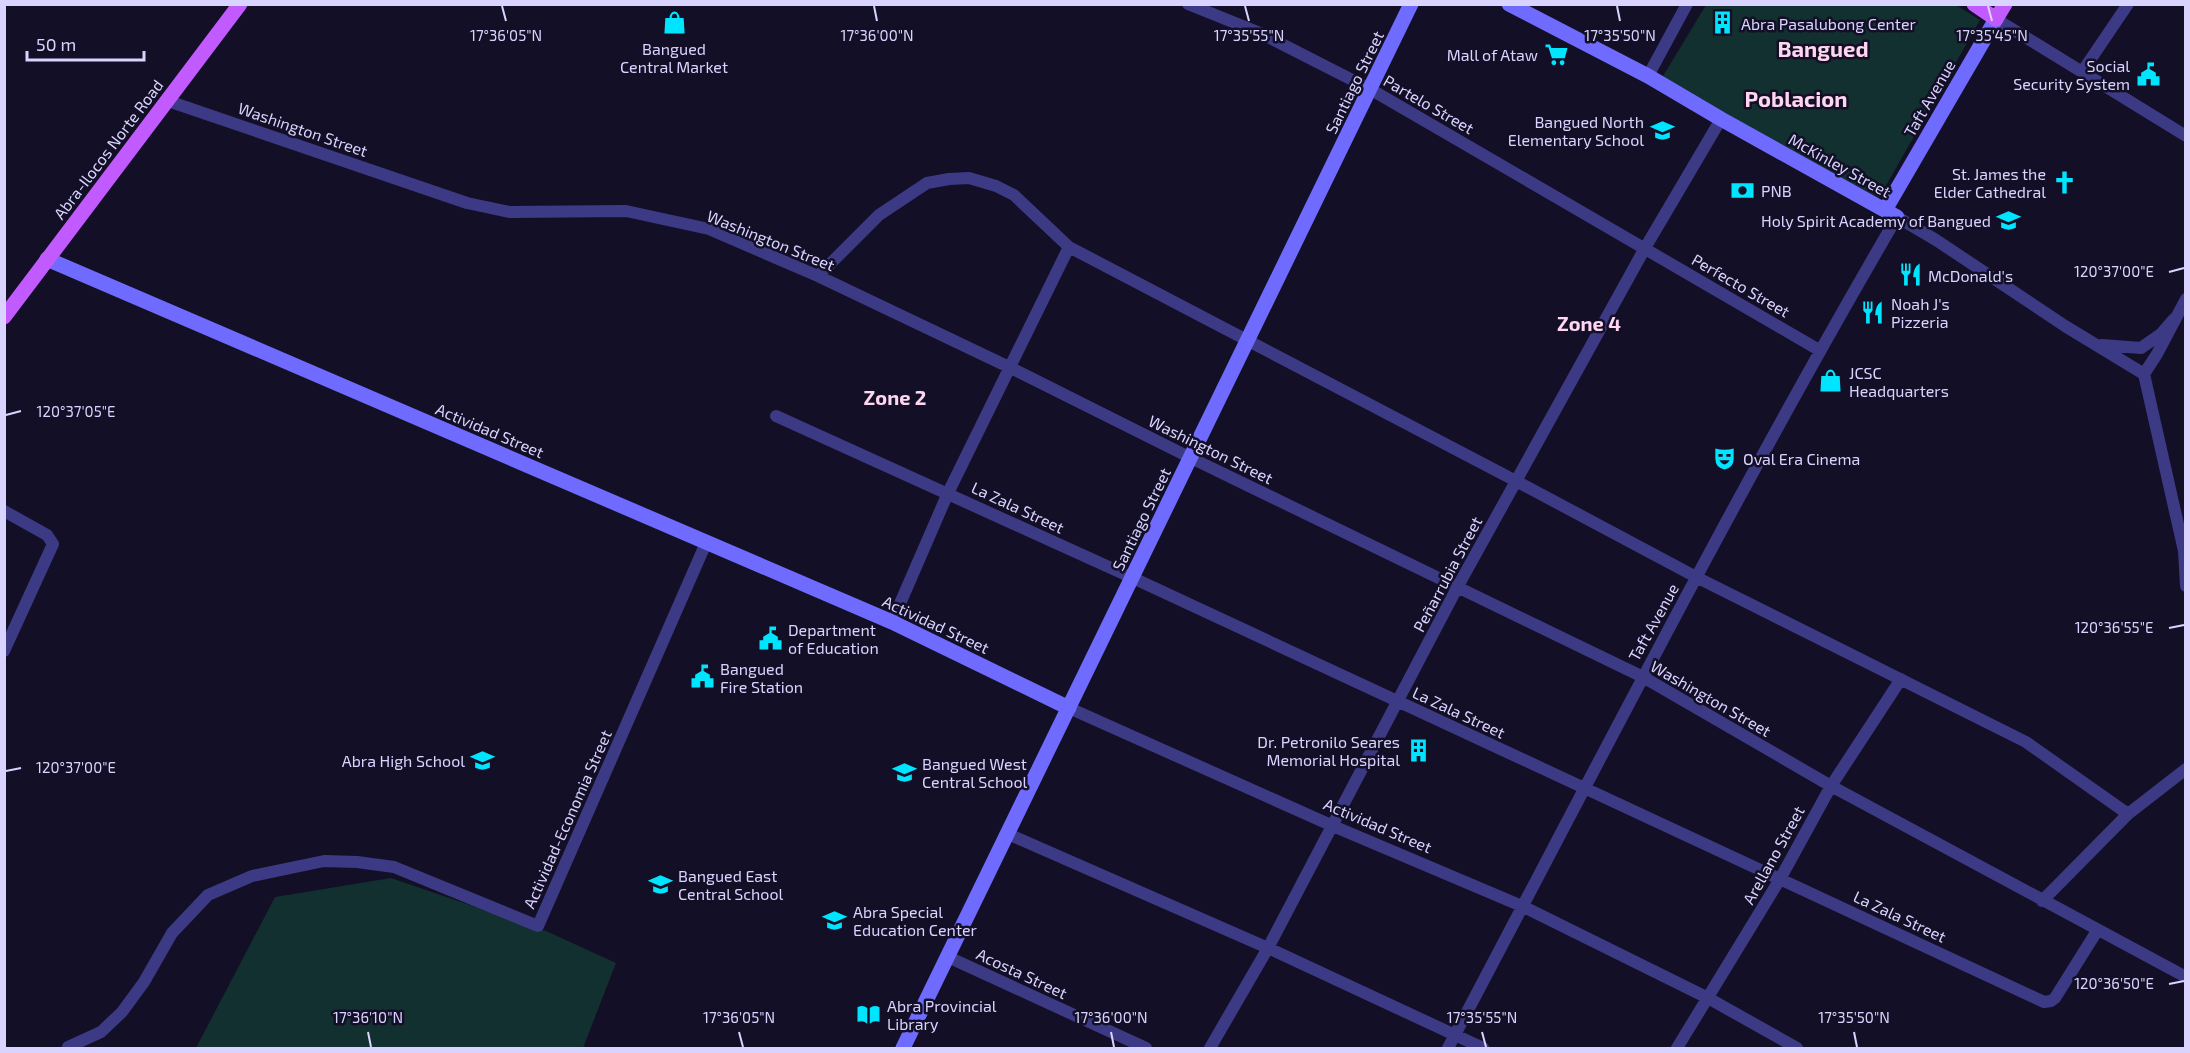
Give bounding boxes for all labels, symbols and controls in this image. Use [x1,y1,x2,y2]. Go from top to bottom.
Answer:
shop icon: Bangued Central Market [661,10,687,36]
building icon: Abra Pasalubong Center [1710,10,1736,36]
place label: Abra Pasalubong Center [1741,14,1916,33]
scale bar [27,24,144,62]
text: 17°36'05"N [470,26,542,44]
text: 17°36'00"N [840,26,914,44]
text: 17°35'55"N [1214,26,1284,44]
text: 17°35'50"N [1584,26,1656,44]
text: 17°35'45"N [1956,26,2028,44]
street label: Santiago Street [1321,28,1387,136]
text: 50 m [36,33,76,55]
district label: Bangued [1777,35,1869,61]
place label: Bangued Central Market [620,39,728,76]
supermarket icon: Mall of Ataw [1543,41,1569,67]
place label: Mall of Ataw [1447,45,1538,64]
street label: Taft Avenue [1899,56,1959,140]
place label: Social Security System [2013,56,2130,93]
public building icon: Social Security System [2135,61,2161,87]
street label: Partelo Street [1380,70,1478,138]
street label: Abra-Ilocos Norte Road [49,75,167,223]
district label: Poblacion [1745,85,1847,111]
street label: Washington Street [236,98,370,160]
place label: Bangued North Elementary School [1508,112,1644,149]
school or university icon: Bangued North Elementary School [1649,117,1675,143]
street label: McKinley Street [1786,129,1894,201]
place label: St. James the Elder Cathedral [1934,164,2046,201]
church icon: St. James the Elder Cathedral [2051,169,2077,195]
bank icon: PNB [1730,177,1756,203]
place label: PNB [1761,181,1792,200]
street label: Washington Street [704,206,838,274]
school or university icon: Holy Spirit Academy of Bangued [1996,207,2022,233]
place label: Holy Spirit Academy of Bangued [1761,211,1991,230]
street label: Perfecto Street [1689,249,1793,321]
restaurant icon: McDonald's [1897,262,1923,288]
text: 120°37'00"E [2074,262,2154,280]
place label: McDonald's [1928,266,2013,285]
place label: Noah J's Pizzeria [1891,294,1950,331]
restaurant icon: Noah J's Pizzeria [1860,299,1886,325]
district label: Zone 4 [1557,311,1621,335]
place label: JCSC Headquarters [1849,363,1949,400]
shop icon: JCSC Headquarters [1818,368,1844,394]
district label: Zone 2 [864,385,926,409]
street label: Actividad Street [433,399,547,461]
text: 120°37'05"E [37,402,115,420]
street label: Washington Street [1146,411,1276,487]
theatre icon: Oval Era Cinema [1712,445,1738,471]
place label: Oval Era Cinema [1743,449,1860,468]
street label: Santiago Street [1108,465,1174,573]
street label: La Zala Street [969,477,1067,537]
street label: Peñarrubia Street [1409,513,1485,635]
street label: Taft Avenue [1624,580,1682,664]
street label: Actividad Street [880,591,992,657]
text: 120°36'55"E [2075,618,2153,636]
place label: Department of Education [788,620,879,657]
public building icon: Department of Education [757,625,783,651]
street label: Washington Street [1647,656,1775,740]
place label: Bangued Fire Station [720,659,803,696]
public building icon: Bangued Fire Station [689,664,715,690]
street label: La Zala Street [1410,682,1508,742]
street label: Actividad-Economia Street [519,727,615,911]
place label: Dr. Petronilo Seares Memorial Hospital [1257,732,1400,769]
building icon: Dr. Petronilo Seares Memorial Hospital [1405,737,1431,763]
school or university icon: Abra High School [470,747,496,773]
place label: Abra High School [342,751,465,770]
place label: Bangued West Central School [922,754,1027,791]
text: 120°37'00"E [36,758,116,776]
school or university icon: Bangued West Central School [891,759,917,785]
street label: Actividad Street [1321,794,1435,856]
street label: Arellano Street [1738,803,1808,907]
place label: Bangued East Central School [678,866,783,903]
school or university icon: Bangued East Central School [647,871,673,897]
street label: La Zala Street [1851,886,1949,946]
place label: Abra Special Education Center [853,902,978,939]
school or university icon: Abra Special Education Center [822,907,848,933]
street label: Acosta Street [974,944,1070,1002]
text: 120°36'50"E [2074,974,2154,992]
place label: Abra Provincial Library [887,996,997,1033]
library icon: Abra Provincial Library [856,1001,882,1027]
text: 17°36'10"N [333,1008,403,1026]
text: 17°36'05"N [703,1008,775,1026]
text: 17°36'00"N [1074,1008,1148,1026]
text: 17°35'55"N [1447,1008,1517,1026]
text: 17°35'50"N [1818,1008,1890,1026]

